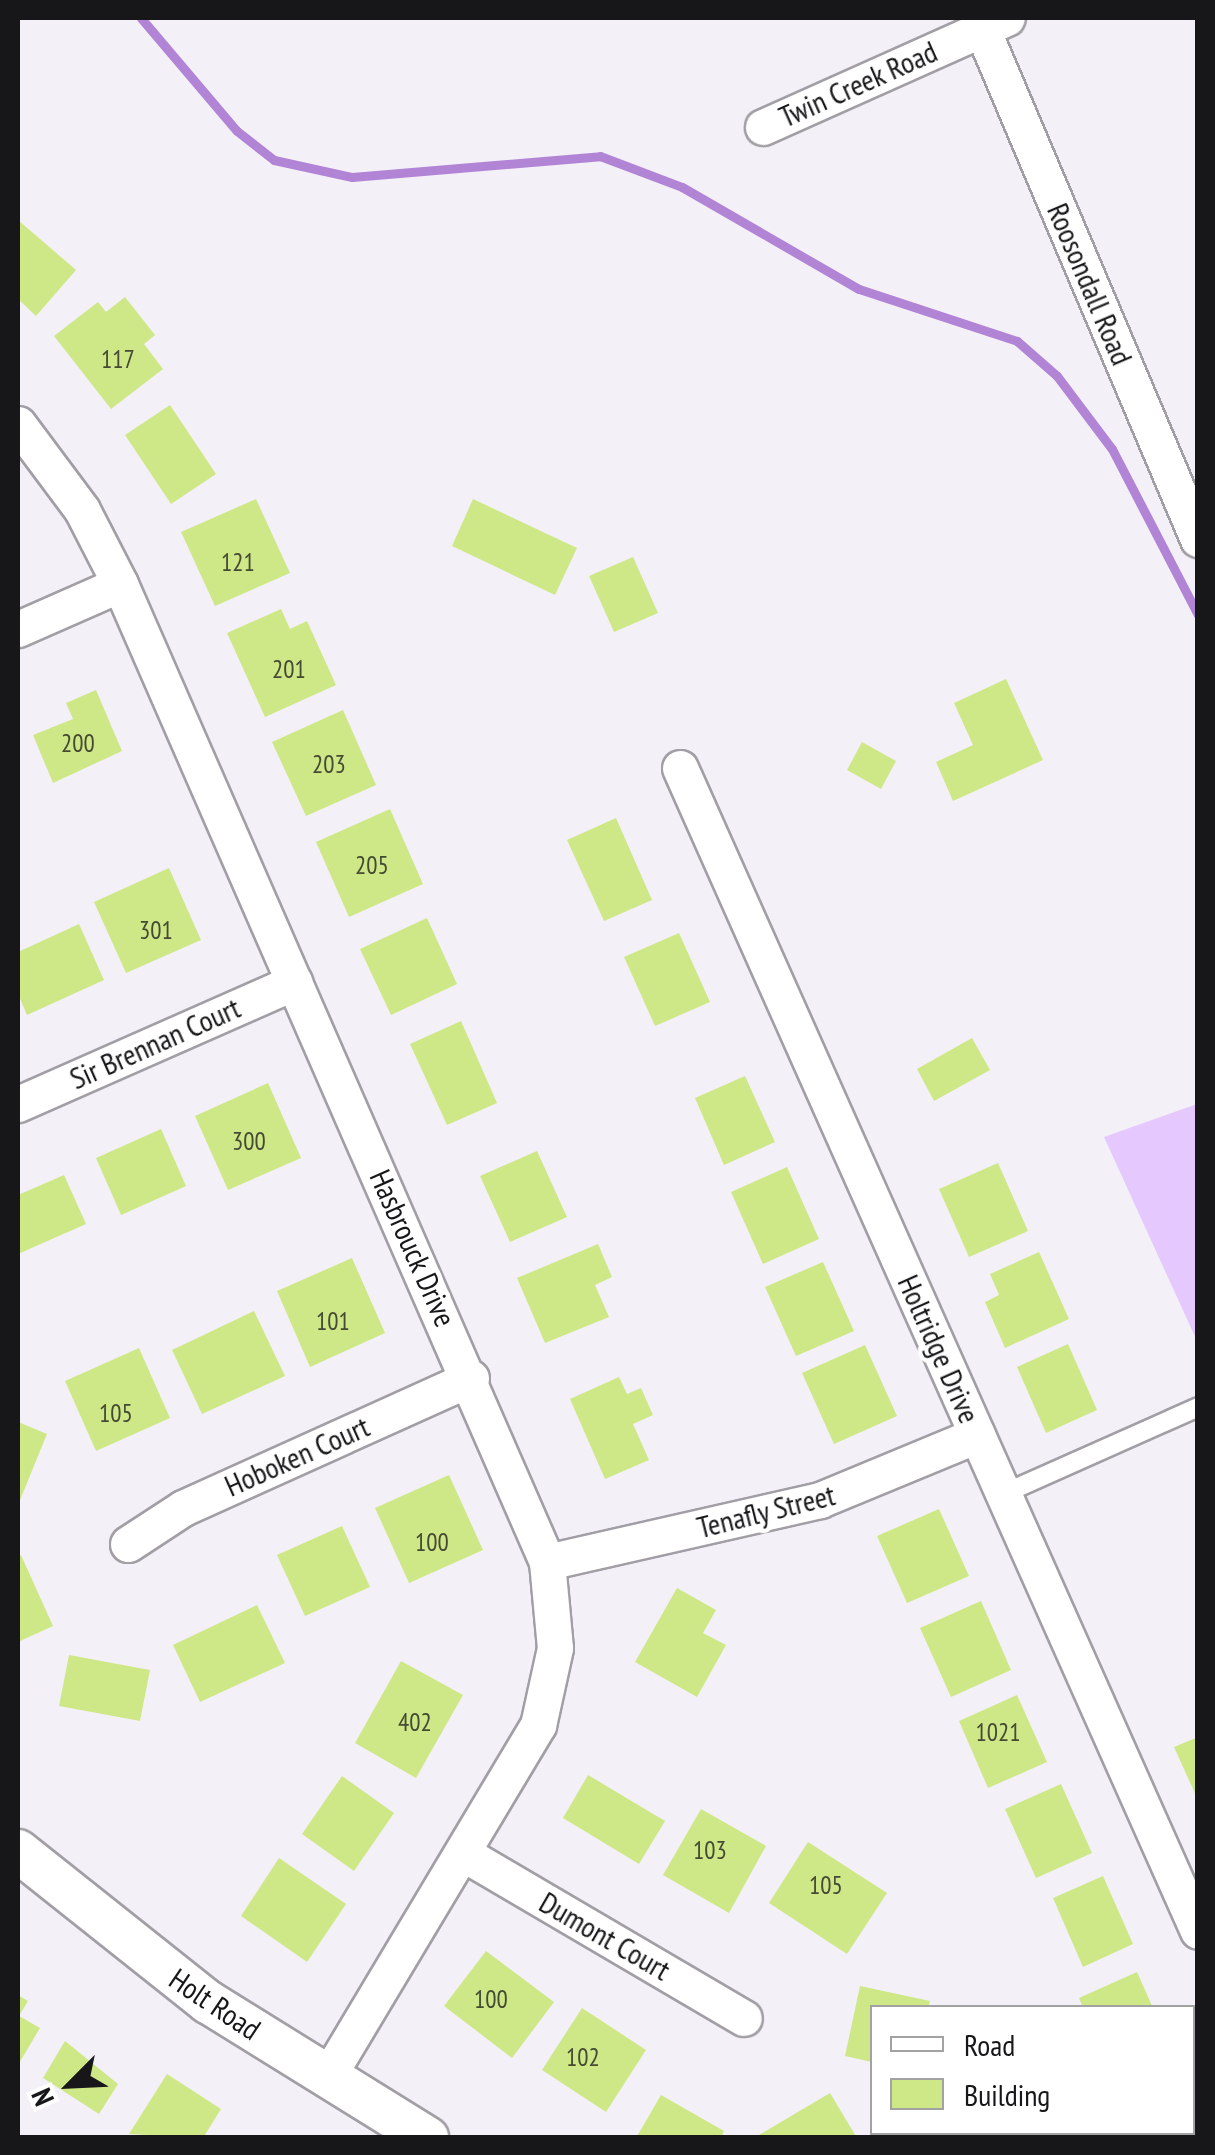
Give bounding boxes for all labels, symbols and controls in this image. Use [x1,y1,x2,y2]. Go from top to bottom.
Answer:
street label: Twin Creek Road [773,33,943,135]
street label: Roosondall Road [1040,198,1140,370]
house number: 117 [101,344,135,374]
house number: 121 [221,547,255,577]
house number: 201 [272,654,306,684]
house number: 200 [61,728,95,758]
house number: 203 [312,749,346,779]
house number: 205 [355,850,389,880]
house number: 301 [139,915,173,945]
street label: Sir Brennan Court [64,989,246,1097]
house number: 300 [232,1126,266,1156]
street label: Hasbrouck Drive [362,1164,464,1332]
street label: Holtridge Drive [890,1269,988,1429]
house number: 101 [316,1306,350,1336]
house number: 105 [99,1398,133,1428]
street label: Hoboken Court [219,1408,375,1504]
street label: Tenafly Street [693,1476,839,1546]
house number: 100 [415,1527,449,1557]
house number: 402 [398,1707,432,1737]
house number: 1021 [976,1717,1020,1747]
house number: 103 [693,1835,727,1865]
house number: 105 [809,1870,843,1900]
street label: Dumont Court [533,1884,677,1988]
street label: Holt Road [163,1961,267,2047]
house number: 100 [474,1984,508,2014]
legend [870,2005,1195,2135]
text: Road [964,2025,1015,2064]
north arrow [20,2035,120,2135]
house number: 102 [566,2042,600,2072]
text: Building [964,2075,1050,2114]
text: N [22,2083,62,2112]

